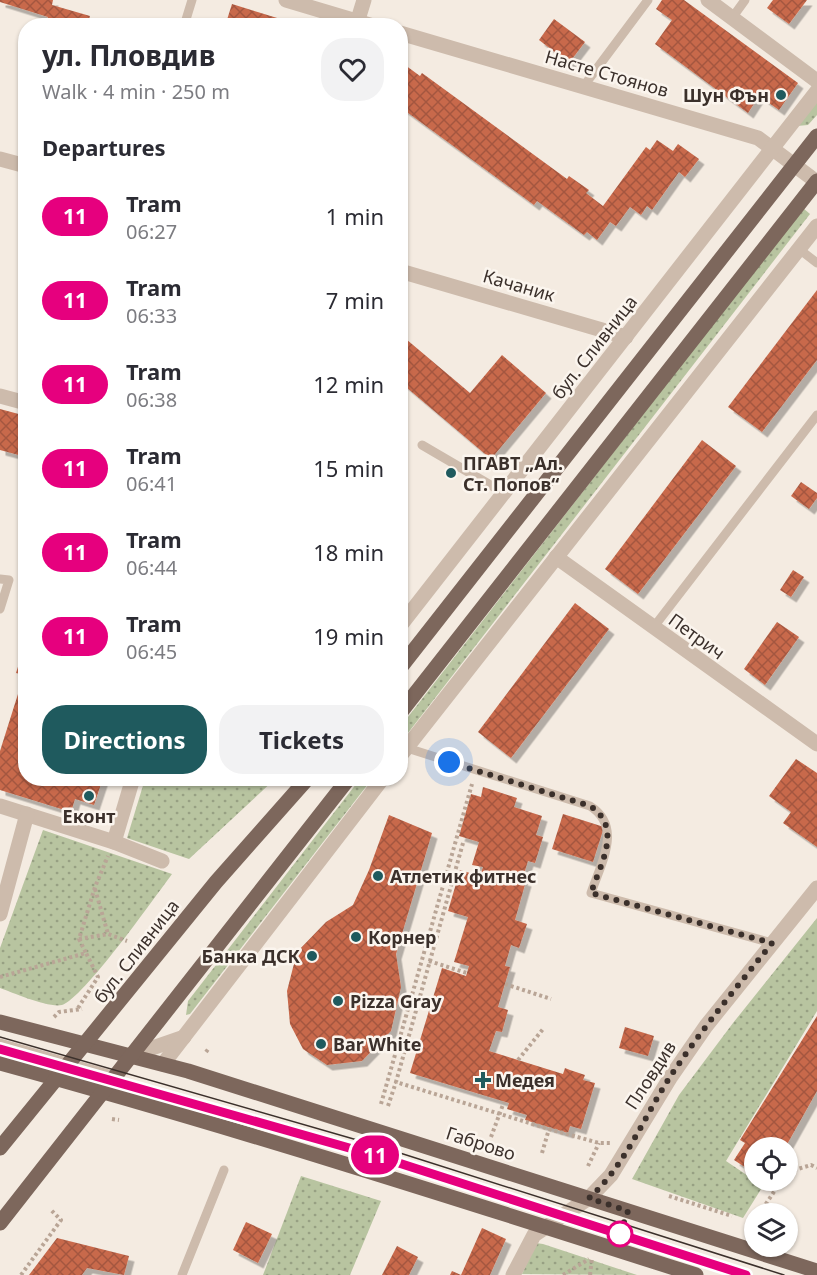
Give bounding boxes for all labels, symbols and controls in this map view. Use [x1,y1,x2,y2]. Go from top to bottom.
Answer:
text: ул. Пловдив [42,36,215,74]
button: heart [321,38,384,101]
street label: Насте Стоянов [542,44,672,102]
text: Walk · 4 min · 250 m [42,78,230,105]
place label: Шун Фън [683,83,769,107]
marker: Шун Фън [774,88,788,102]
text: Departures [42,132,166,162]
text: Tram [126,188,182,218]
text: 1 min [326,201,384,231]
text: 11 [63,202,87,230]
text: 06:27 [126,218,177,245]
street label: Качаник [480,263,558,307]
text: Tram [126,272,182,302]
text: 7 min [326,285,384,315]
text: 11 [63,286,87,314]
street label: бул. Сливница [546,290,642,404]
text: 06:33 [126,302,177,329]
text: Tram [126,356,182,386]
text: 12 min [313,369,384,399]
text: 11 [63,370,87,398]
text: 06:38 [126,386,177,413]
text: Tram [126,440,182,470]
place label: ПГАВТ „Ал. Ст. Попов“ [463,451,563,496]
text: 15 min [313,453,384,483]
text: 11 [63,454,87,482]
marker: ПГАВТ „Ал. Ст. Попов“ [444,466,458,480]
text: 06:41 [126,470,177,497]
text: Tram [126,524,182,554]
text: 18 min [313,537,384,567]
text: 11 [63,538,87,566]
text: 06:44 [126,554,177,581]
street label: Петрич [664,607,730,665]
text: Tram [126,608,182,638]
text: 19 min [313,621,384,651]
text: 11 [63,622,87,650]
text: 06:45 [126,638,177,665]
button: Directions [42,705,207,774]
button: Tickets [219,705,384,774]
your location [434,747,464,777]
marker: Еконт [82,789,96,803]
place label: Еконт [63,804,115,828]
place label: Атлетик фитнес [390,864,537,888]
marker: Атлетик фитнес [371,869,385,883]
street label: бул. Сливница [88,894,184,1008]
place label: Корнер [368,925,436,949]
marker: Корнер [349,930,363,944]
place label: Банка ДСК [202,944,301,968]
marker: Банка ДСК [305,949,319,963]
place label: Pizza Gray [350,989,442,1013]
marker: Pizza Gray [331,994,345,1008]
place label: Bar White [333,1032,422,1056]
street label: Пловдив [619,1036,681,1114]
marker: Bar White [314,1037,328,1051]
place label: Медея [495,1068,555,1092]
marker: Медея [476,1073,490,1087]
street label: Габрово [443,1121,519,1165]
line badge: 11 [348,1136,402,1174]
map controls [744,1137,798,1257]
button: locate [744,1137,798,1191]
text: 11 [363,1141,387,1169]
button: layers [744,1203,798,1257]
unlabelled marker [607,1221,633,1247]

